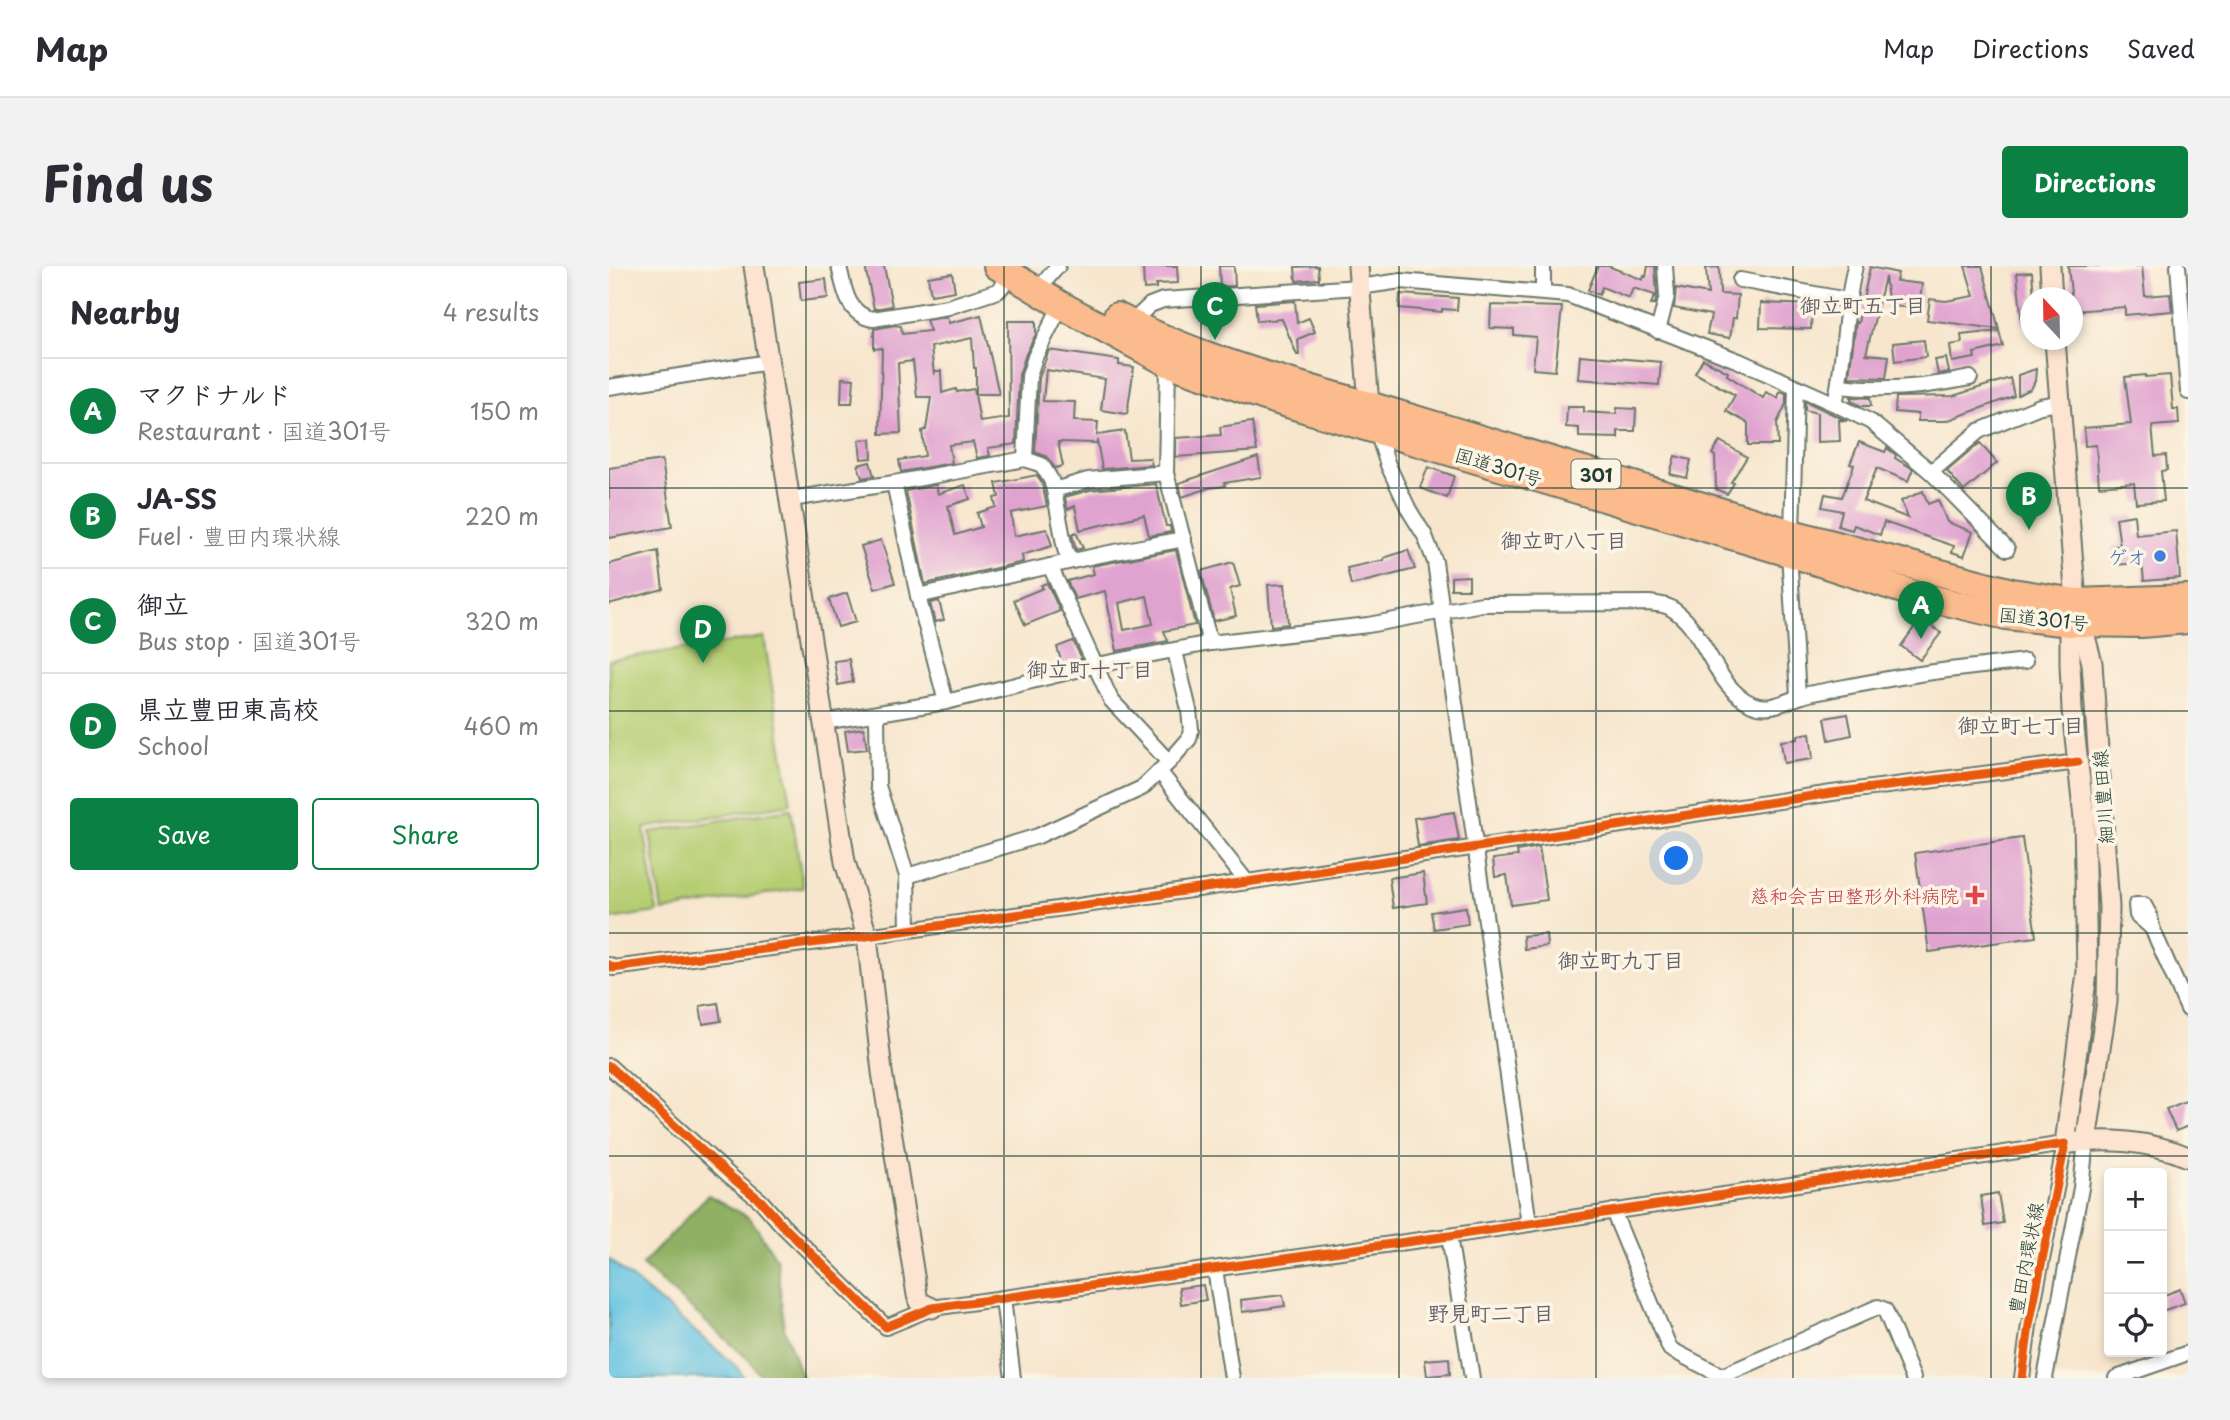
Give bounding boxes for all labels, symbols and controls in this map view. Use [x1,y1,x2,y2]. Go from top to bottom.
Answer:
text: Map [35,23,108,73]
text: Map [1883,30,1934,66]
text: Directions [1972,30,2089,66]
text: Saved [2127,30,2195,66]
text: Find us [42,145,213,219]
button: Directions [2002,146,2188,218]
pin: C [1192,282,1238,340]
north arrow [2020,287,2083,350]
district label: 御立町五丁目 [1800,288,1926,320]
text: Nearby [70,289,180,334]
text: 4 results [443,294,539,329]
text: マクドナルド [137,374,292,413]
text: A [84,393,102,428]
text: 150 m [470,393,539,428]
text: Restaurant · 国道301号 [137,413,391,448]
street label: 国道301号 [1452,439,1546,493]
road number: 301 [1571,460,1621,489]
pin: B [2006,472,2052,530]
text: JA-SS [137,479,217,518]
text: B [85,498,101,533]
text: 220 m [465,498,539,533]
text: Fuel · 豊田内環状線 [137,518,340,553]
district label: 御立町八丁目 [1501,523,1627,555]
place label: ゲオ [2108,542,2146,570]
marker: ゲオ [2152,548,2168,564]
pin: A [1898,581,1944,639]
text: 御立 [137,584,189,623]
street label: 国道301号 [1997,599,2091,637]
text: C [84,603,102,638]
text: 320 m [465,603,539,638]
pin: D [680,605,726,663]
text: Bus stop · 国道301号 [137,623,361,658]
district label: 御立町十丁目 [1027,652,1153,684]
text: 県立豊田東高校 [137,689,319,728]
text: D [84,708,102,743]
text: 460 m [464,708,539,743]
district label: 御立町七丁目 [1958,708,2084,740]
text: School [137,728,209,763]
street label: 細川豊田線 [2085,749,2119,845]
button: Save [70,798,298,870]
button: Share [312,798,539,870]
your location [1659,841,1693,875]
place label: 慈和会吉田整形外科病院 [1750,881,1959,909]
marker: 慈和会吉田整形外科病院 [1965,885,1985,905]
district label: 御立町九丁目 [1558,943,1684,975]
map controls [2104,1168,2167,1357]
button: + [2104,1168,2167,1231]
street label: 豊田内環状線 [2000,1199,2050,1317]
button: − [2104,1231,2167,1294]
button: locate [2104,1294,2167,1357]
district label: 野見町二丁目 [1428,1296,1554,1328]

